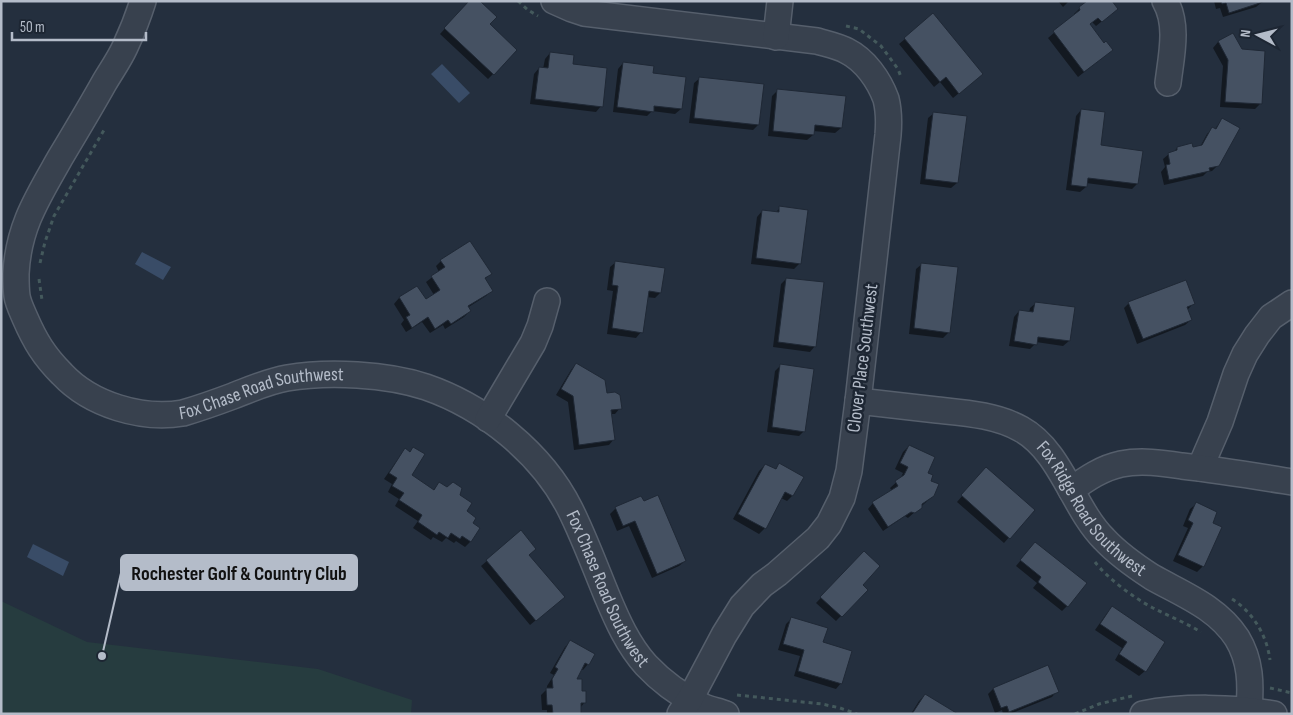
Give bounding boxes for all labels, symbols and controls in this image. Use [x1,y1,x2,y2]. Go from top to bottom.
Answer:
scale bar [12,10,146,42]
north arrow [1233,10,1283,60]
text: 50 m [20,18,45,37]
text: N [1237,29,1254,38]
street label: Clover Place Southwest [842,282,884,434]
street label: Fox Chase Road Southwest [177,363,344,425]
street label: Fox Ridge Road Southwest [1032,436,1151,581]
street label: Fox Chase Road Southwest [561,507,654,672]
callout: Rochester Golf & Country Club [121,555,357,590]
text: Rochester Golf & Country Club [131,562,347,586]

